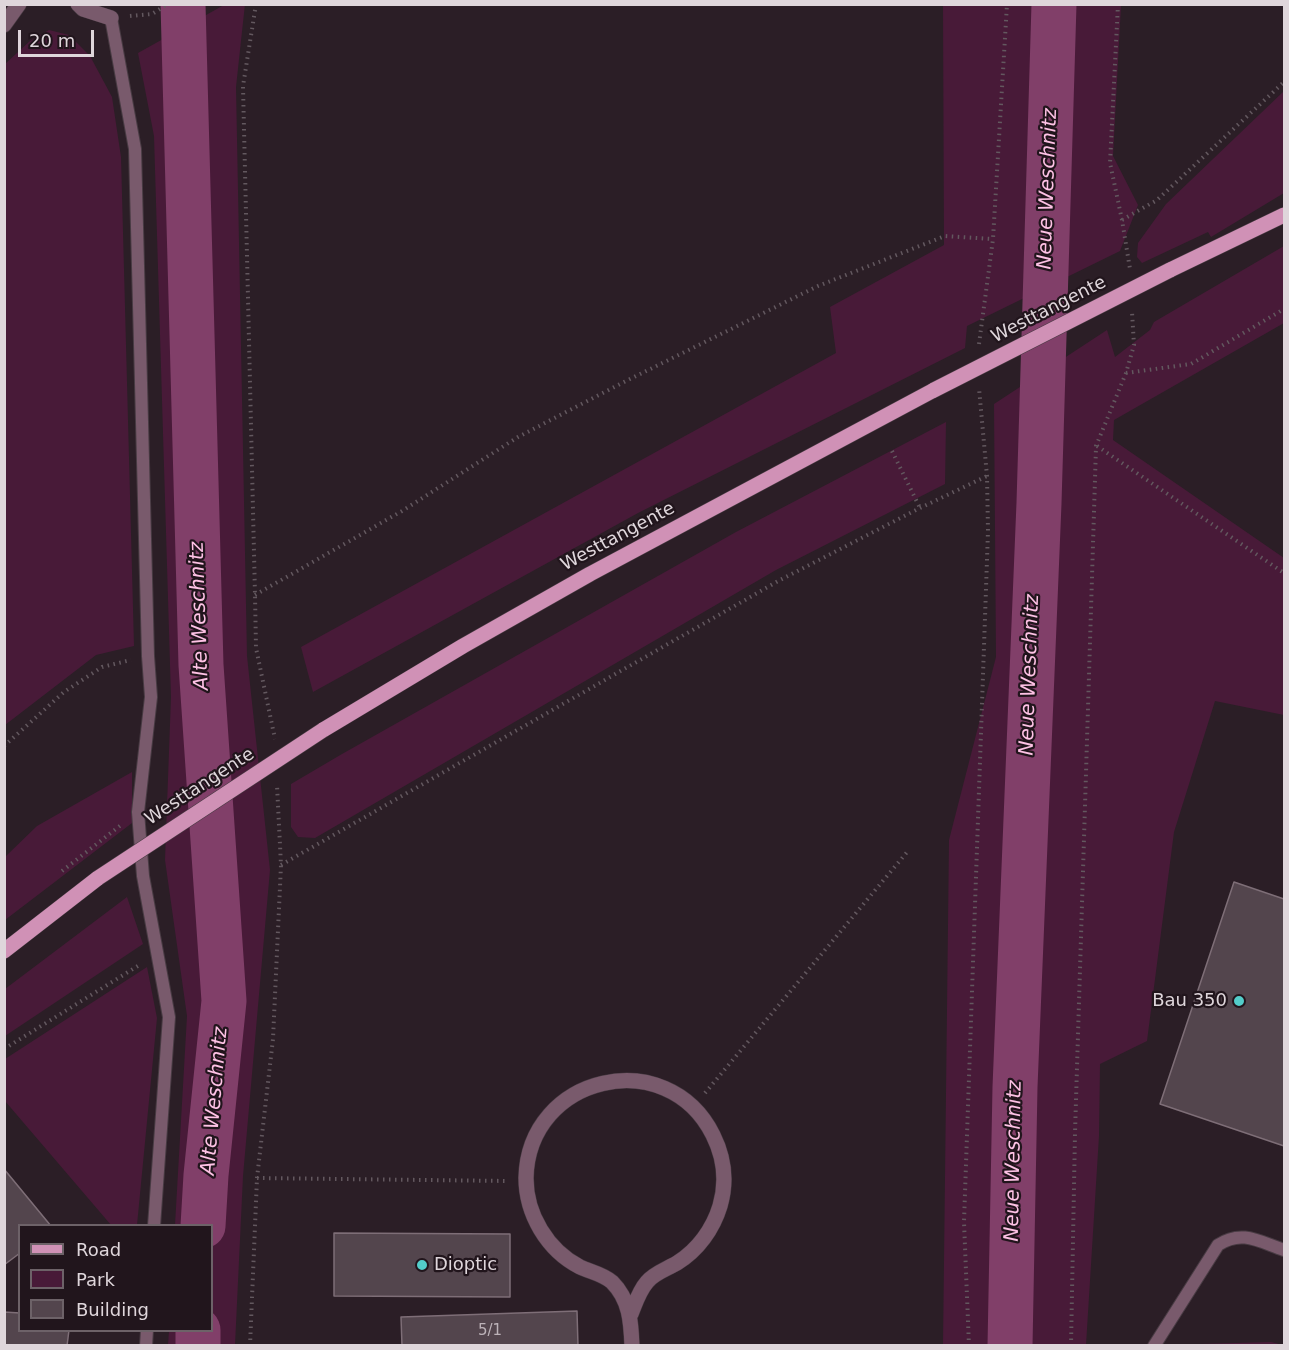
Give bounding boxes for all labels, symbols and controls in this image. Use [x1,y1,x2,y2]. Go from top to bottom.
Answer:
scale bar [21,18,98,56]
text: 20 m [29,30,75,51]
water label: Neue Weschnitz [1033,108,1063,270]
street label: Westtangente [988,272,1110,348]
street label: Westtangente [557,498,679,576]
water label: Alte Weschnitz [185,541,215,691]
water label: Neue Weschnitz [1015,594,1045,756]
street label: Westtangente [141,744,259,830]
place label: Bau 350 [1152,990,1227,1012]
marker: Bau 350 [1232,994,1246,1008]
water label: Alte Weschnitz [197,1026,233,1176]
water label: Neue Weschnitz [1001,1080,1027,1242]
legend [18,1224,213,1332]
text: Road [76,1239,121,1260]
place label: Dioptic [434,1254,497,1276]
marker: Dioptic [415,1258,429,1272]
text: Park [76,1269,115,1290]
text: Building [76,1299,149,1320]
house number: 5/1 [478,1322,502,1340]

